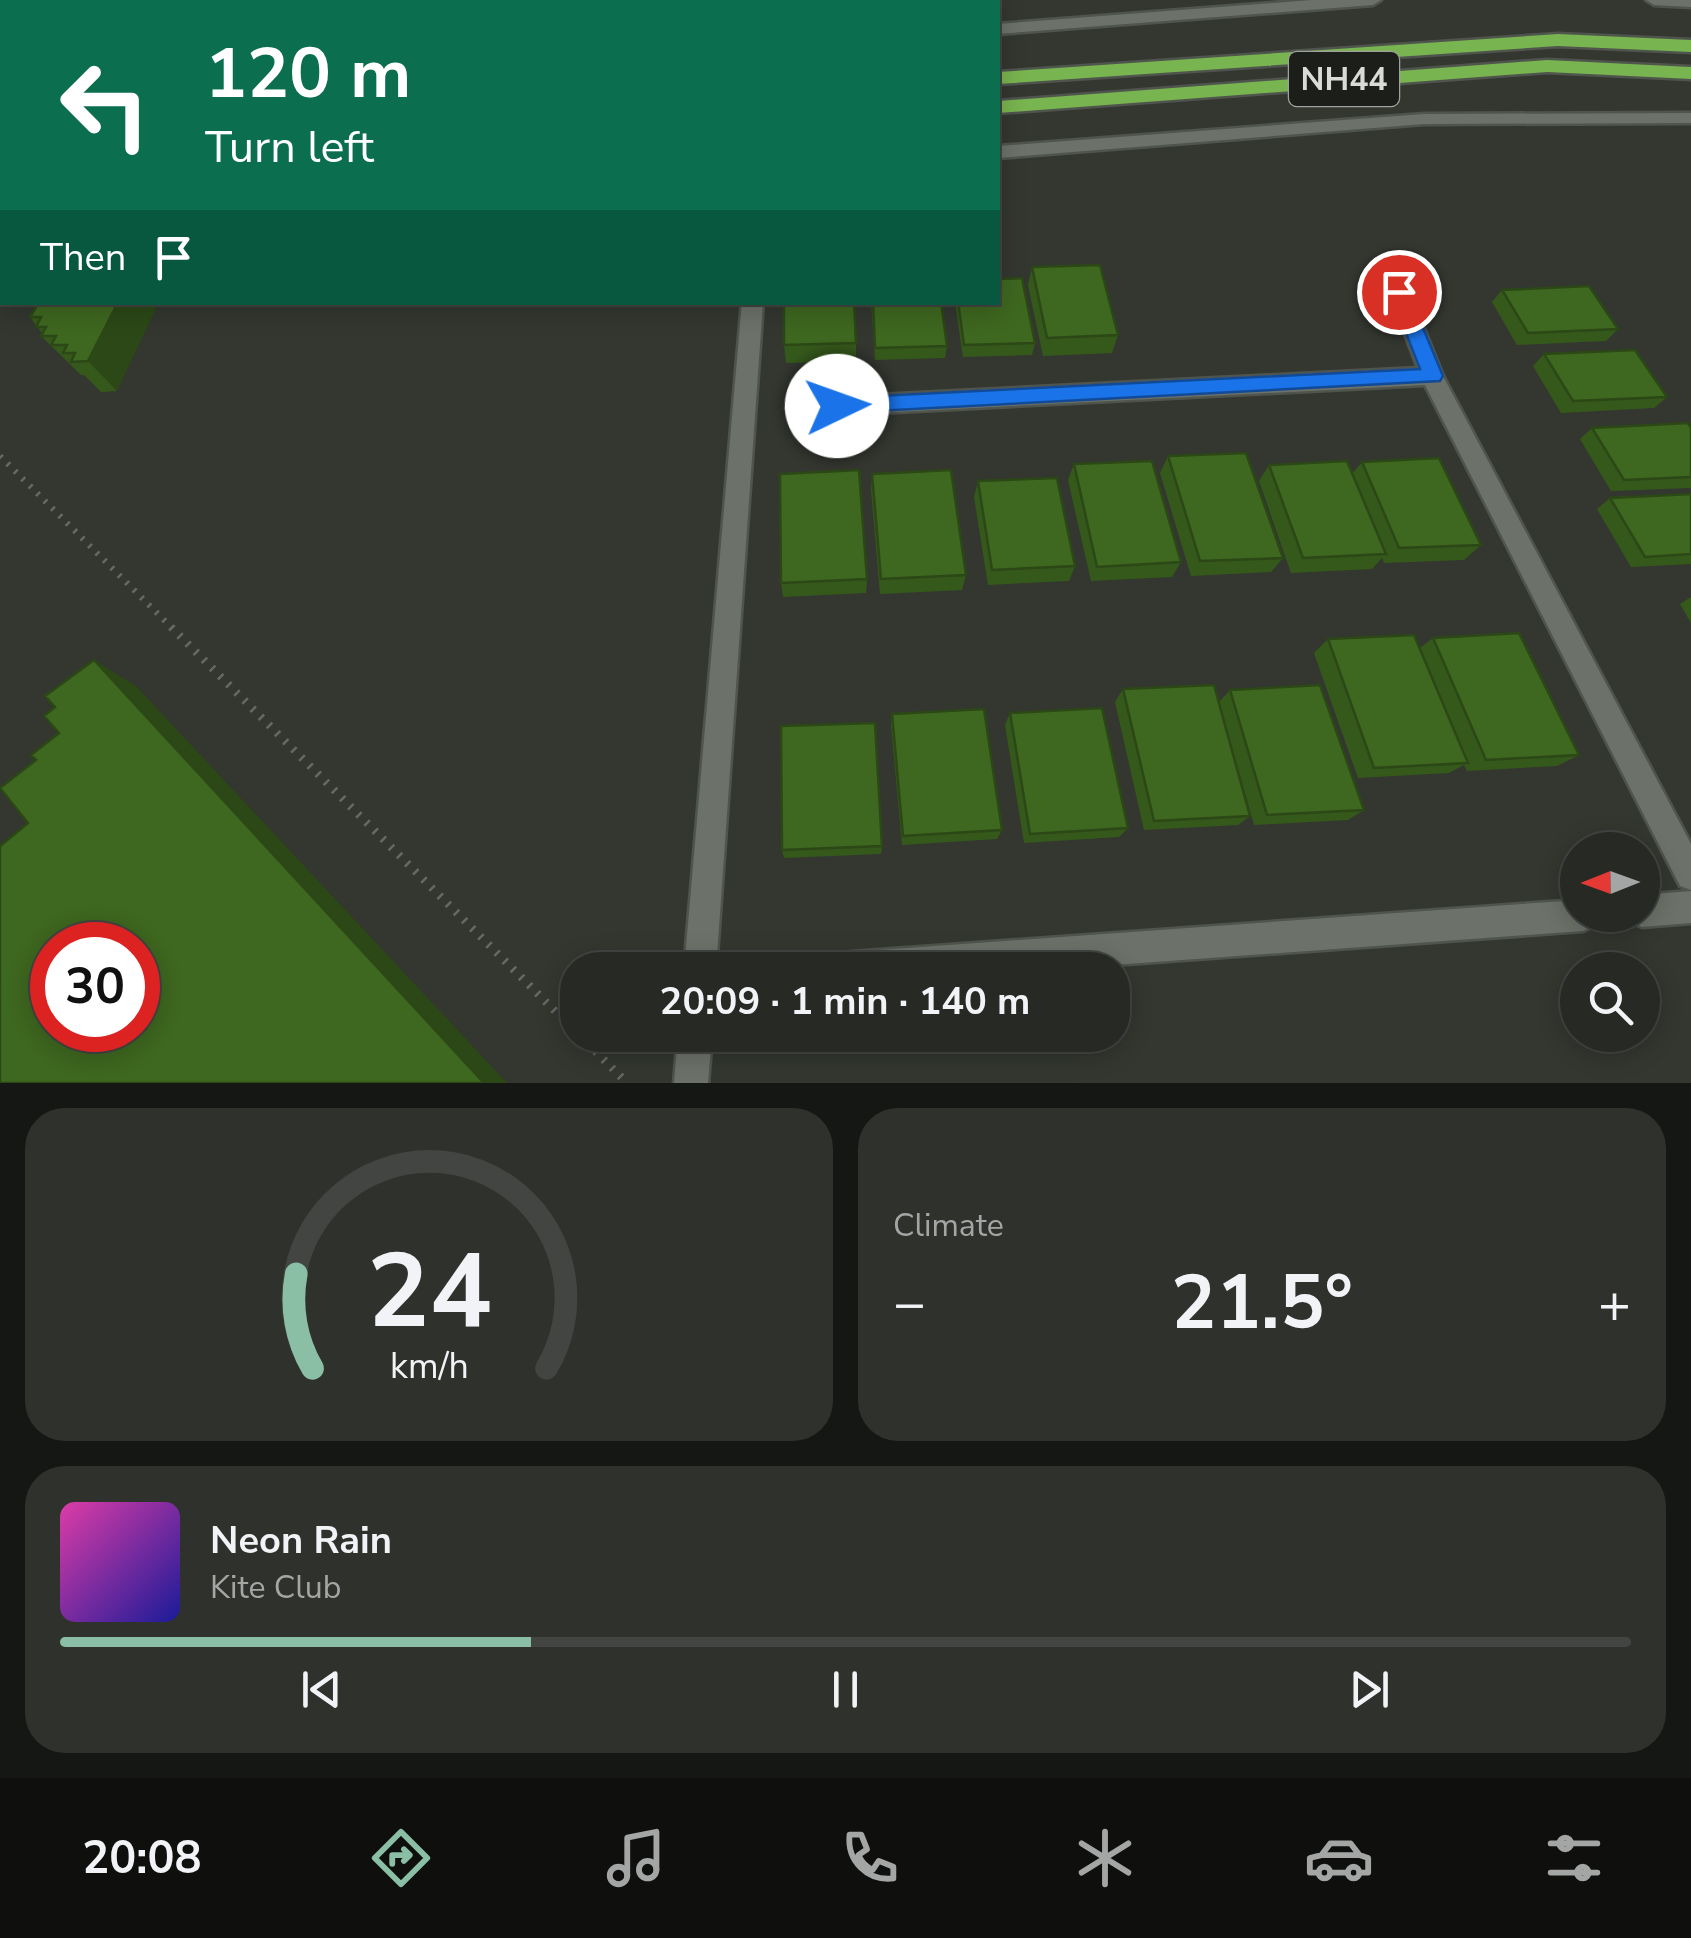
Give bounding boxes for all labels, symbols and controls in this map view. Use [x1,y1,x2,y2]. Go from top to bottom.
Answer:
text: 120 m [205,26,411,122]
icon: left [40,40,170,170]
road number: NH44 [1289,52,1399,106]
text: Turn left [205,117,374,178]
icon: arrive [146,230,201,285]
text: Then [40,232,126,283]
pin [1357,250,1442,335]
icon: arrive [1372,265,1427,320]
position arrow [785,354,889,458]
north arrow [1560,832,1660,932]
map controls [1560,832,1660,1052]
speed limit sign: 30 [30,922,160,1052]
button: search [1560,952,1660,1052]
text: 20:09 · 1 min · 140 m [660,976,1030,1027]
text: Climate [893,1204,1004,1247]
text: 24 [367,1221,491,1363]
text: 21.5° [1171,1252,1353,1354]
text: − [893,1266,926,1341]
text: + [1598,1266,1631,1341]
text: km/h [390,1342,468,1391]
text: Neon Rain [210,1515,392,1566]
text: Kite Club [210,1566,341,1609]
icon: previous [294,1662,349,1717]
icon: pause [818,1662,873,1717]
icon: next [1342,1662,1397,1717]
icon: directions [366,1823,436,1893]
icon: music [601,1823,671,1893]
icon: phone [835,1823,905,1893]
icon: climate [1070,1823,1140,1893]
icon: car [1304,1823,1374,1893]
icon: filters [1539,1823,1609,1893]
text: 20:08 [82,1828,201,1889]

